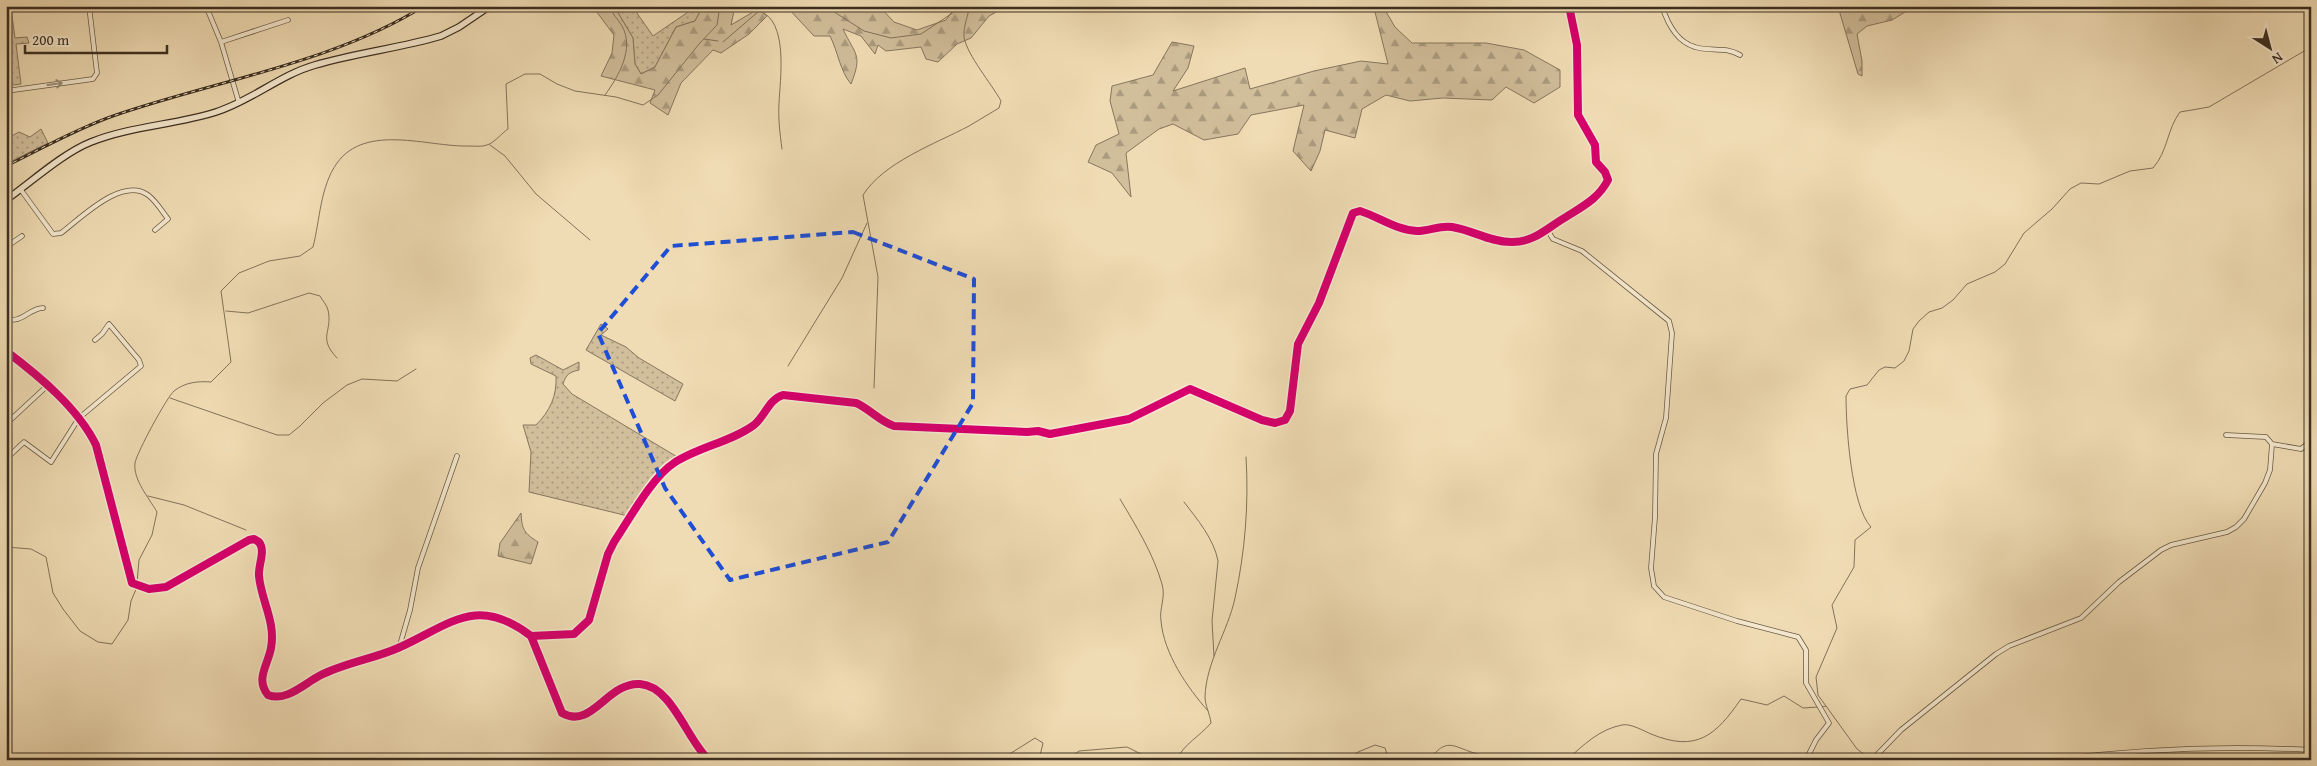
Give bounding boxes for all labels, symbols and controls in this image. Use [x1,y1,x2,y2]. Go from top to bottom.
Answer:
scale bar [25,22,168,54]
north arrow [2244,22,2294,72]
text: 200 m [32,29,70,50]
text: N [2267,48,2287,70]
one-way arrow [46,79,62,89]

